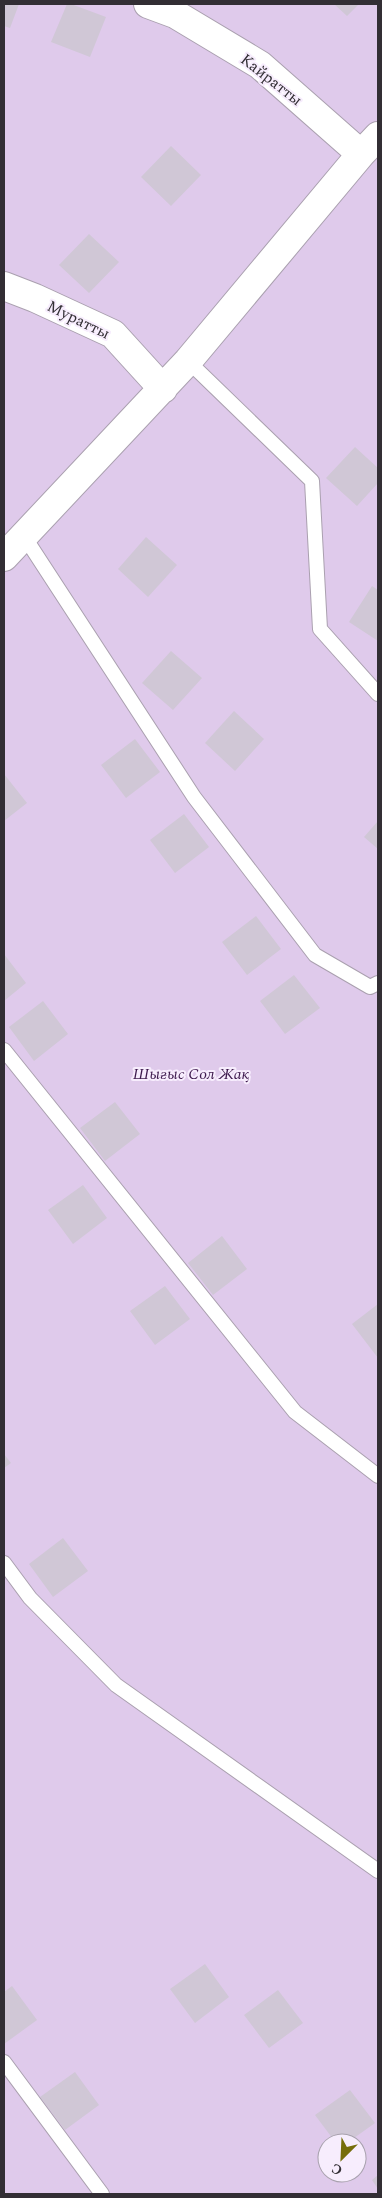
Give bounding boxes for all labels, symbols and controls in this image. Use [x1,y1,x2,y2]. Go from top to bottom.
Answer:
street label: Кайратты [235,48,308,112]
street label: Муратты [43,294,114,346]
park label: Шығыс Сол Жақ [133,1062,250,1086]
north arrow [317,2133,367,2183]
text: С [328,2158,346,2181]

